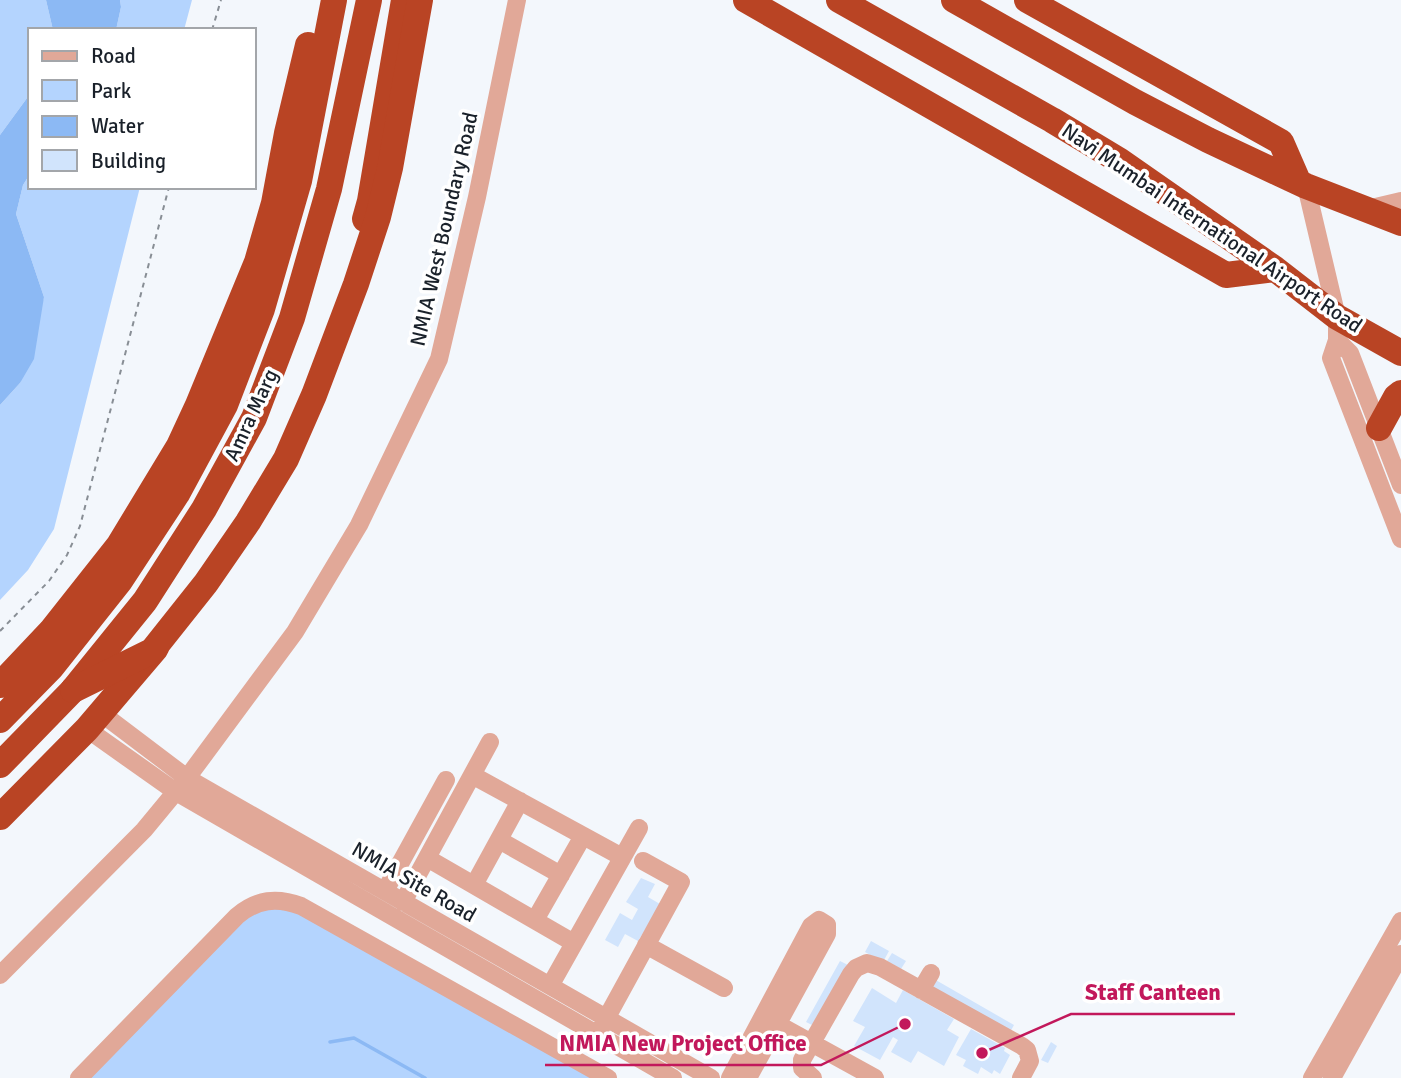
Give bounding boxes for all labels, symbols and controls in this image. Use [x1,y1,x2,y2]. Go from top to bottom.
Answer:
legend [28,28,256,189]
text: Road [91,43,136,69]
text: Park [91,78,132,104]
street label: NMIA West Boundary Road [404,109,484,349]
text: Water [91,113,144,139]
street label: Navi Mumbai International Airport Road [1057,117,1367,339]
text: Building [91,148,166,174]
street label: Amra Marg [218,365,284,465]
street label: NMIA Site Road [347,836,481,928]
callout: Staff Canteen [1071,970,1235,1014]
text: Staff Canteen [1085,978,1221,1007]
callout: NMIA New Project Office [545,1021,821,1065]
text: NMIA New Project Office [559,1029,807,1058]

